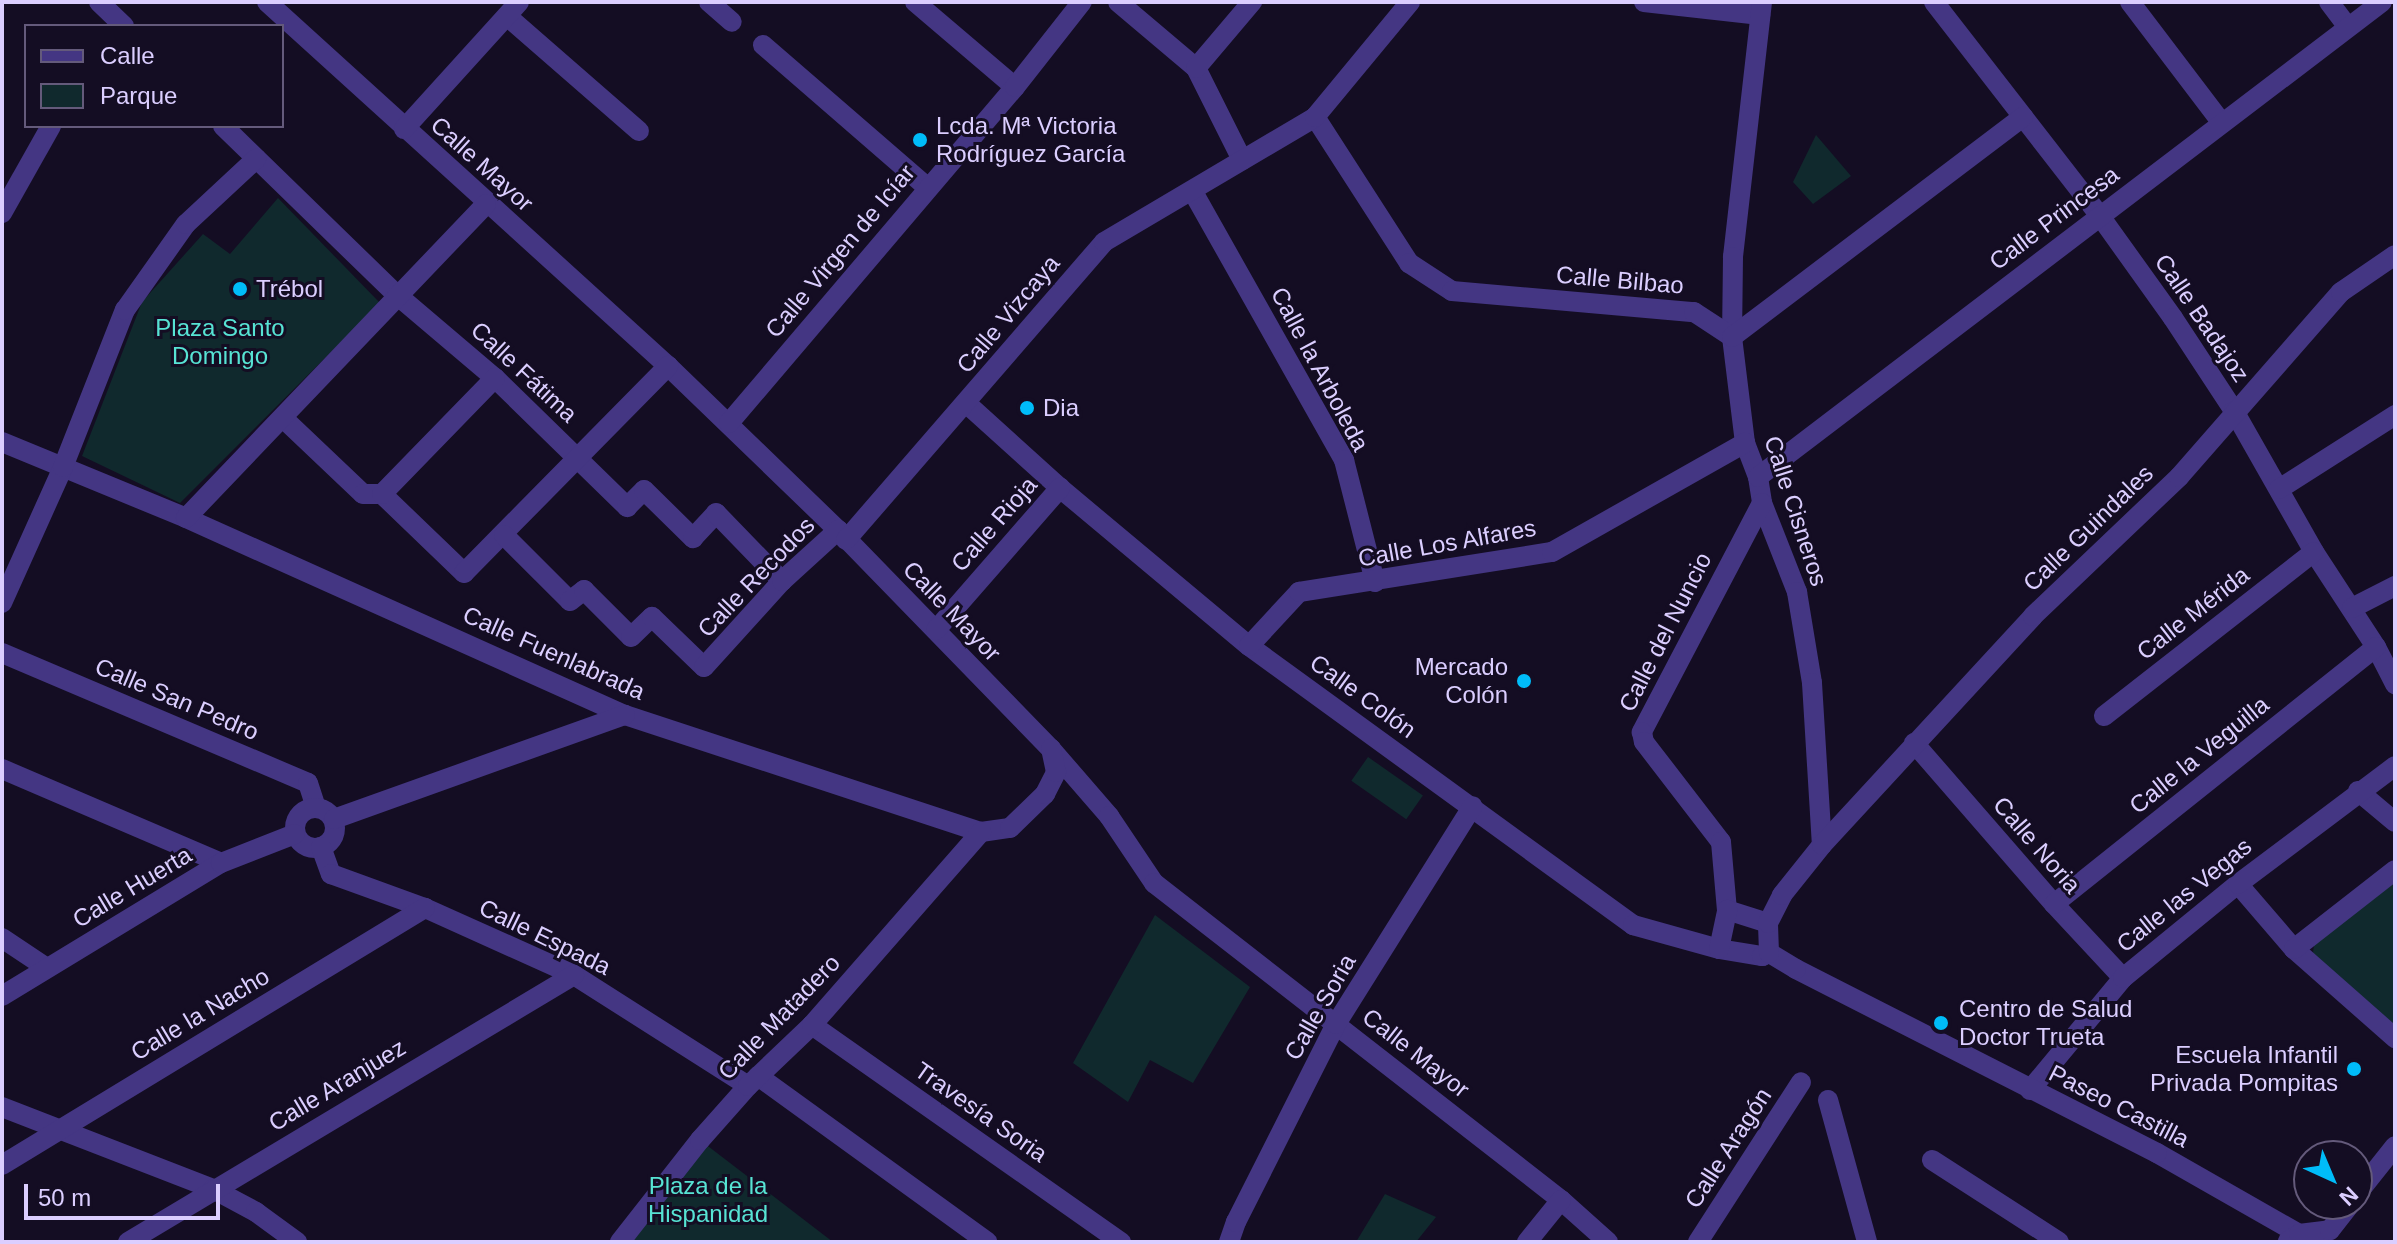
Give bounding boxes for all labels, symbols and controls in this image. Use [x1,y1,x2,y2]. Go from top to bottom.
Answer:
legend [24,24,284,128]
text: Calle [100,42,155,69]
text: Parque [100,82,177,109]
street label: Calle Mayor [425,110,539,218]
place label: Lcda. Mª Victoria Rodríguez García [936,112,1125,168]
marker: Lcda. Mª Victoria Rodríguez García [911,131,929,149]
street label: Calle Virgen de Icíar [759,159,921,343]
street label: Calle Princesa [1984,160,2124,276]
street label: Calle Vizcaya [950,249,1066,379]
street label: Calle Badajoz [2149,249,2255,387]
street label: Calle Bilbao [1555,260,1685,300]
place label: Trébol [256,275,323,303]
marker: Trébol [231,280,249,298]
street label: Calle la Arboleda [1264,282,1376,456]
park label: Plaza Santo Domingo [155,314,285,370]
street label: Calle Fátima [465,316,583,428]
place label: Dia [1043,394,1079,422]
marker: Dia [1018,399,1036,417]
street label: Calle Cisneros [1758,432,1834,590]
street label: Calle Guindales [2017,459,2159,597]
street label: Calle Rioja [945,471,1043,577]
street label: Calle Recodos [691,511,821,643]
street label: Calle Los Alfares [1355,513,1539,573]
street label: Calle del Nuncio [1612,548,1718,716]
street label: Calle Mayor [897,555,1007,667]
street label: Calle Mérida [2131,560,2255,666]
street label: Calle Fuenlabrada [459,600,649,706]
street label: Calle Colón [1304,648,1422,744]
street label: Calle San Pedro [91,652,263,746]
place label: Mercado Colón [1415,653,1508,709]
marker: Mercado Colón [1515,672,1533,690]
street label: Calle la Veguilla [2124,690,2274,820]
street label: Calle Noria [1987,791,2087,899]
street label: Calle las Vegas [2111,832,2257,958]
street label: Calle Huerta [67,840,197,934]
street label: Calle Espada [475,893,615,981]
street label: Calle Matadero [712,948,846,1086]
street label: Calle Soria [1278,949,1362,1065]
street label: Calle la Nacho [126,961,274,1067]
place label: Centro de Salud Doctor Trueta [1959,995,2132,1051]
street label: Calle Mayor [1357,1002,1475,1104]
marker: Centro de Salud Doctor Trueta [1930,1012,1952,1034]
street label: Calle Aranjuez [263,1032,411,1138]
place label: Escuela Infantil Privada Pompitas [2150,1041,2338,1097]
street label: Travesía Soria [909,1056,1053,1168]
street label: Paseo Castilla [2044,1058,2194,1154]
marker: Escuela Infantil Privada Pompitas [2345,1060,2363,1078]
street label: Calle Aragón [1678,1082,1778,1214]
north arrow [2293,1140,2373,1220]
scale bar [28,1168,224,1218]
park label: Plaza de la Hispanidad [648,1172,768,1228]
text: N [2334,1182,2363,1211]
text: 50 m [38,1184,91,1211]

